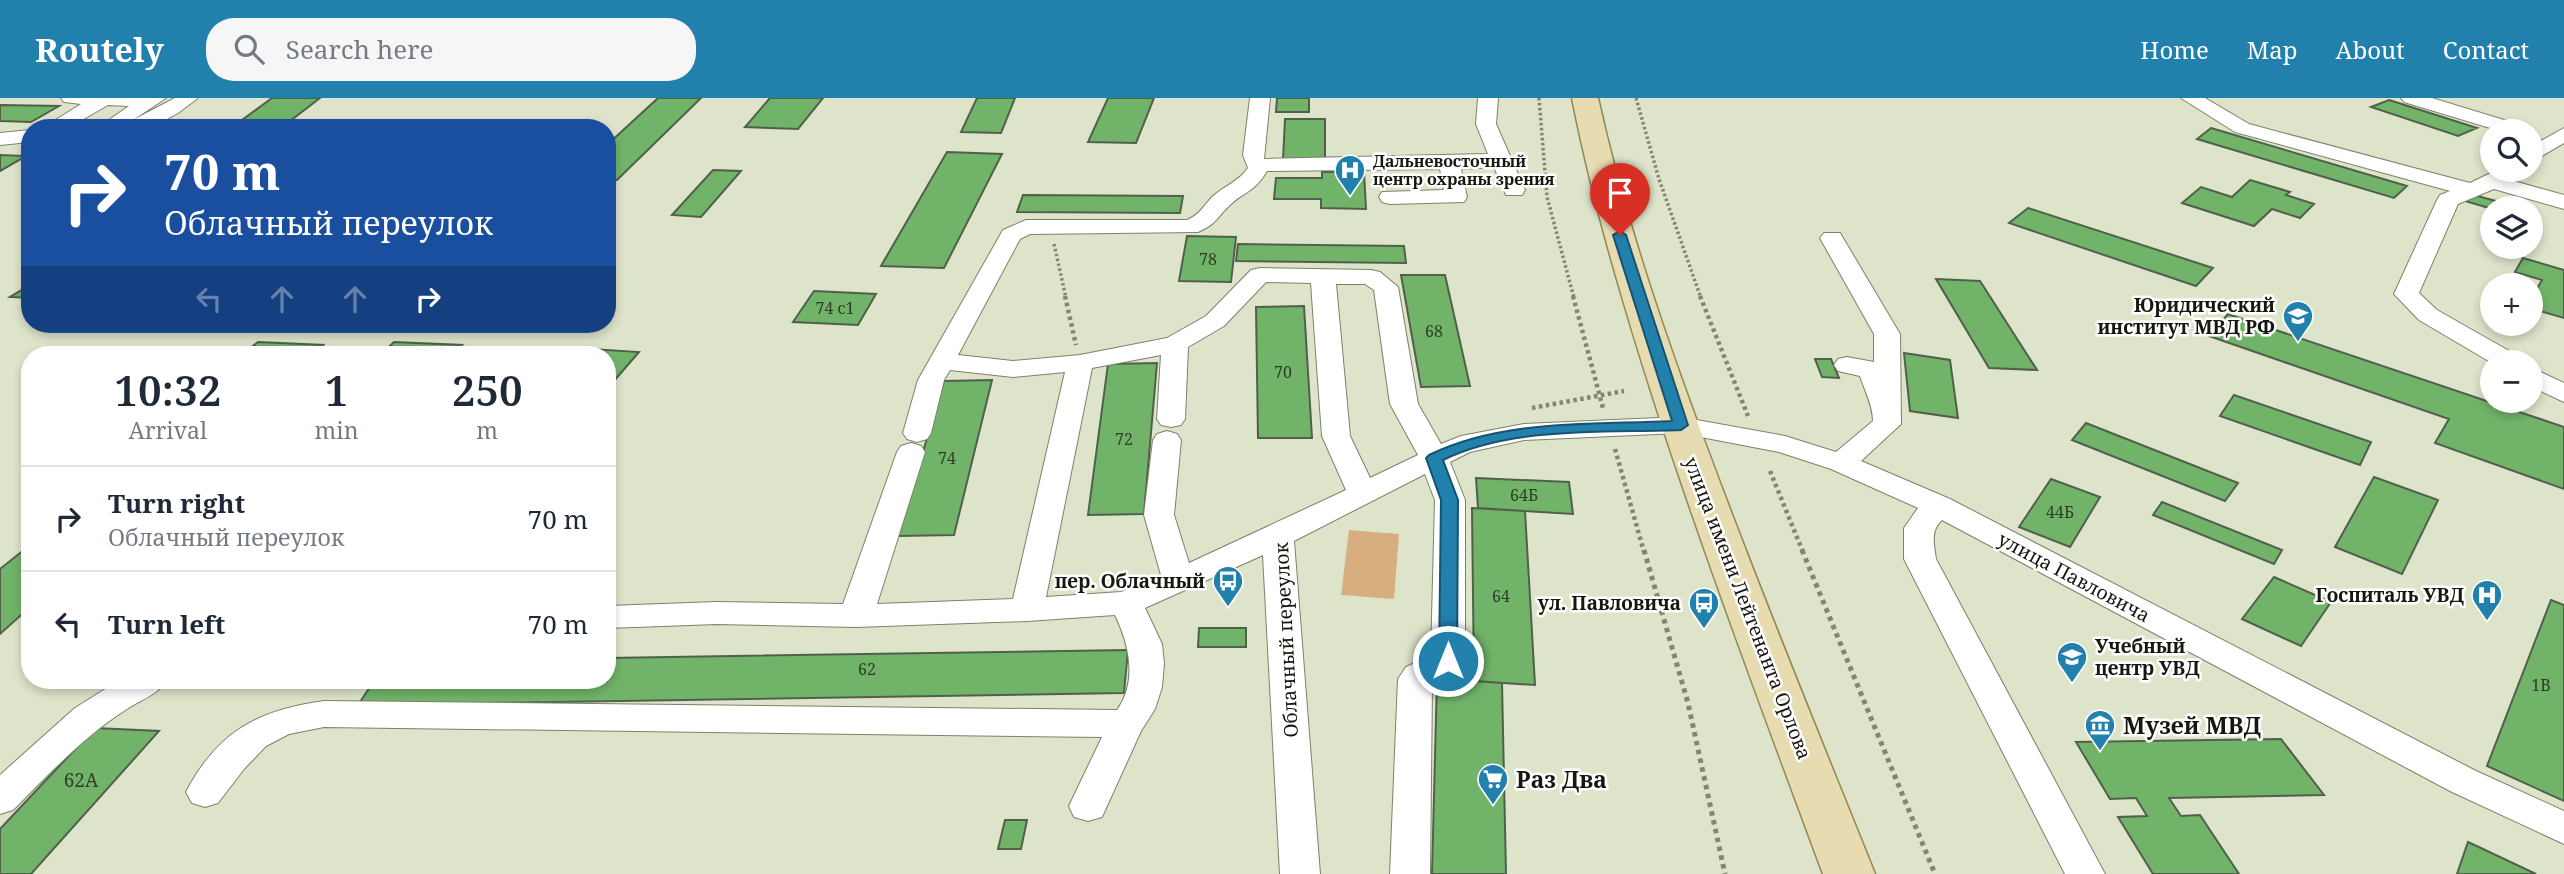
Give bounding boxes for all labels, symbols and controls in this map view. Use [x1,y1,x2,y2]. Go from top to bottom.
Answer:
search box [206,18,696,81]
text: Routely [35,27,164,72]
icon: search [230,30,268,68]
text: Search here [286,31,433,67]
text: Home [2140,33,2209,66]
text: Map [2247,33,2298,66]
text: About [2336,33,2405,66]
text: Contact [2443,33,2529,66]
map controls [2480,119,2543,413]
button: search [2480,119,2543,182]
text: 70 m [164,138,280,204]
icon: right [49,147,140,238]
place label: Дальневосточный центр охраны зрения [1373,150,1555,190]
hospital icon: Дальневосточный центр охраны зрения [1333,153,1367,197]
pin [1590,163,1650,235]
icon: arrive [1601,174,1639,212]
button: layers [2480,196,2543,259]
text: Облачный переулок [164,201,493,244]
house number: 78 [1199,248,1217,270]
button: + [2480,273,2543,336]
icon: left [190,280,228,318]
icon: ahead [263,280,301,318]
icon: ahead [336,280,374,318]
icon: right [409,280,447,318]
place label: Юридический институт МВД РФ [2097,292,2275,340]
house number: 74 с1 [816,297,854,319]
school or university icon: Юридический институт МВД РФ [2281,299,2315,343]
house number: 68 [1425,320,1443,342]
button: − [2480,350,2543,413]
text: 10:32 [114,361,221,418]
text: 1 [325,361,348,418]
text: 250 [452,361,523,418]
house number: 70 [1274,361,1292,383]
text: Arrival [128,414,207,446]
text: min [315,414,359,446]
text: m [476,414,498,446]
house number: 72 [1115,428,1133,450]
house number: 74 [938,447,956,469]
street label: улица имени Лейтенанта Орлова [1678,453,1818,763]
house number: 64Б [1510,484,1538,506]
text: Turn right [108,485,245,521]
icon: right [49,500,87,538]
text: 70 m [528,501,588,537]
house number: 44Б [2046,501,2074,523]
text: Облачный переулок [108,521,345,553]
street label: улица Павловича [1993,526,2155,628]
street label: Облачный переулок [1268,541,1304,738]
bus stop icon: пер. Облачный [1211,564,1245,608]
place label: пер. Облачный [1055,568,1205,594]
hospital icon: Госпиталь УВД [2470,578,2504,622]
place label: Госпиталь УВД [2315,582,2464,608]
house number: 64 [1492,585,1510,607]
bus stop icon: ул. Павловича [1687,586,1721,630]
place label: ул. Павловича [1537,590,1681,616]
icon: left [49,605,87,643]
text: Turn left [108,606,225,642]
text: 70 m [528,606,588,642]
position arrow [1411,624,1485,698]
place label: Учебный центр УВД [2095,633,2200,681]
school or university icon: Учебный центр УВД [2055,640,2089,684]
house number: 62 [858,658,876,680]
house number: 1В [2531,674,2551,696]
museum icon: Музей МВД [2083,708,2117,752]
place label: Музей МВД [2123,709,2261,741]
supermarket icon: Раз Два [1476,762,1510,806]
place label: Раз Два [1516,763,1607,795]
house number: 62А [64,767,99,793]

